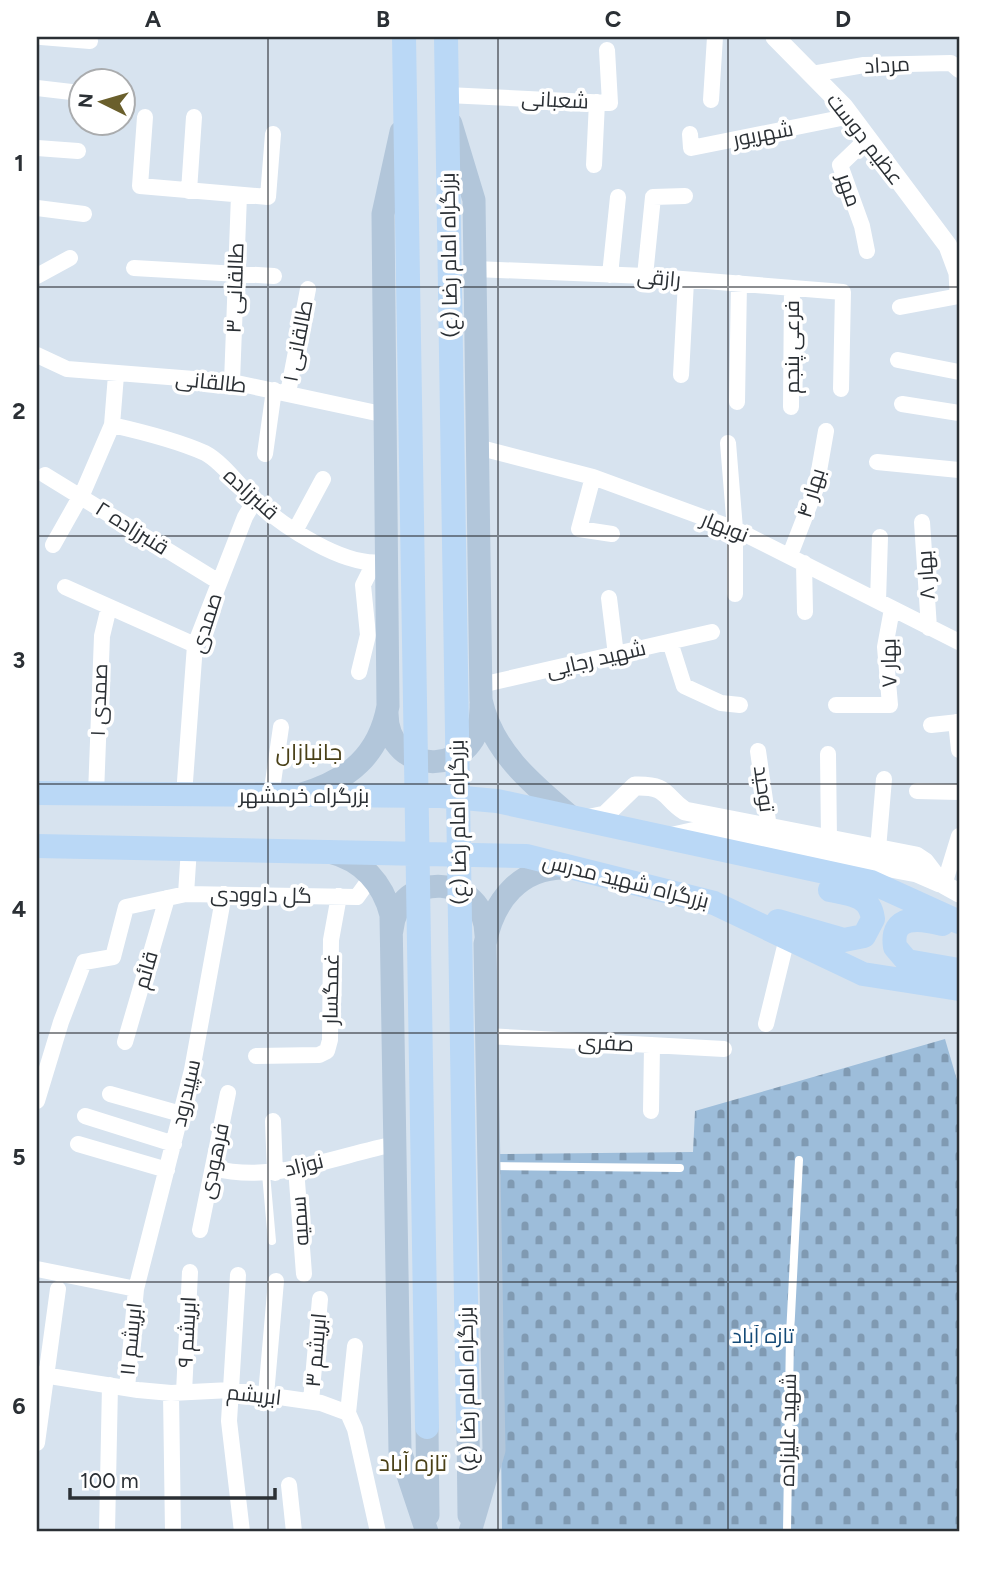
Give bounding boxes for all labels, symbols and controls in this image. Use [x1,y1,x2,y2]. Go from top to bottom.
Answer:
text: A [145,5,162,33]
text: B [376,5,390,33]
text: C [605,5,622,33]
text: D [835,5,851,33]
street label: مرداد [863,51,910,78]
north arrow [66,66,136,136]
street label: شعبانی [521,85,589,115]
street label: عظیم دوست [820,88,909,191]
text: N [73,92,98,109]
street label: شهریور [730,115,795,153]
text: 1 [14,149,24,177]
street label: مهر [831,169,867,210]
street label: بزرگراه امام رضا (ع) [435,172,464,338]
street label: طالقانی ۳ [220,242,250,334]
street label: رازقی [636,263,682,293]
street label: طالقانی ۱ [277,298,319,384]
street label: فرعی پنجم [779,300,806,394]
street label: طالقانی [174,365,248,399]
text: 2 [12,397,26,425]
street label: قنبرزاده [219,463,284,525]
street label: بهار ۴ [791,465,831,521]
street label: قنبرزاده ۲ [91,495,173,560]
street label: نوبهار [697,505,753,548]
street label: بهار ۸ [911,549,941,601]
street label: صمدی [184,590,228,656]
street label: شهید رجایی [544,635,648,683]
street label: بهار ۷ [876,638,902,688]
text: 3 [13,646,25,674]
street label: صمدی ۱ [85,663,113,737]
district label: جانبازان [276,738,342,766]
street label: بزرگراه امام رضا (ع) [444,739,473,905]
street label: توحید [749,764,780,814]
street label: بزرگراه خرمشهر [238,783,369,809]
street label: بزرگراه شهید مدرس [540,848,712,914]
street label: گل داوودی [210,881,312,909]
text: 4 [12,895,26,923]
street label: قائم [128,948,165,992]
street label: غمگسار [317,953,344,1026]
street label: صفری [577,1029,635,1057]
street label: سپیدرود [166,1057,206,1129]
street label: فرهودی [193,1121,235,1201]
text: 5 [12,1143,26,1171]
street label: نوزاد [282,1148,326,1181]
street label: سمیه [285,1195,314,1247]
street label: ابریشم ۹ [172,1296,203,1368]
street label: ابریشم ۱۱ [114,1301,149,1377]
street label: بزرگراه امام رضا (ع) [453,1306,482,1472]
street label: ابریشم ۳ [300,1312,333,1388]
park label: تازه آباد [732,1323,795,1348]
street label: شهید علیزاده [774,1373,802,1487]
street label: ابریشم [225,1379,283,1412]
text: 6 [12,1392,26,1420]
district label: تازه آباد [379,1449,447,1477]
scale bar [70,1457,275,1501]
text: 100 m [80,1468,139,1493]

